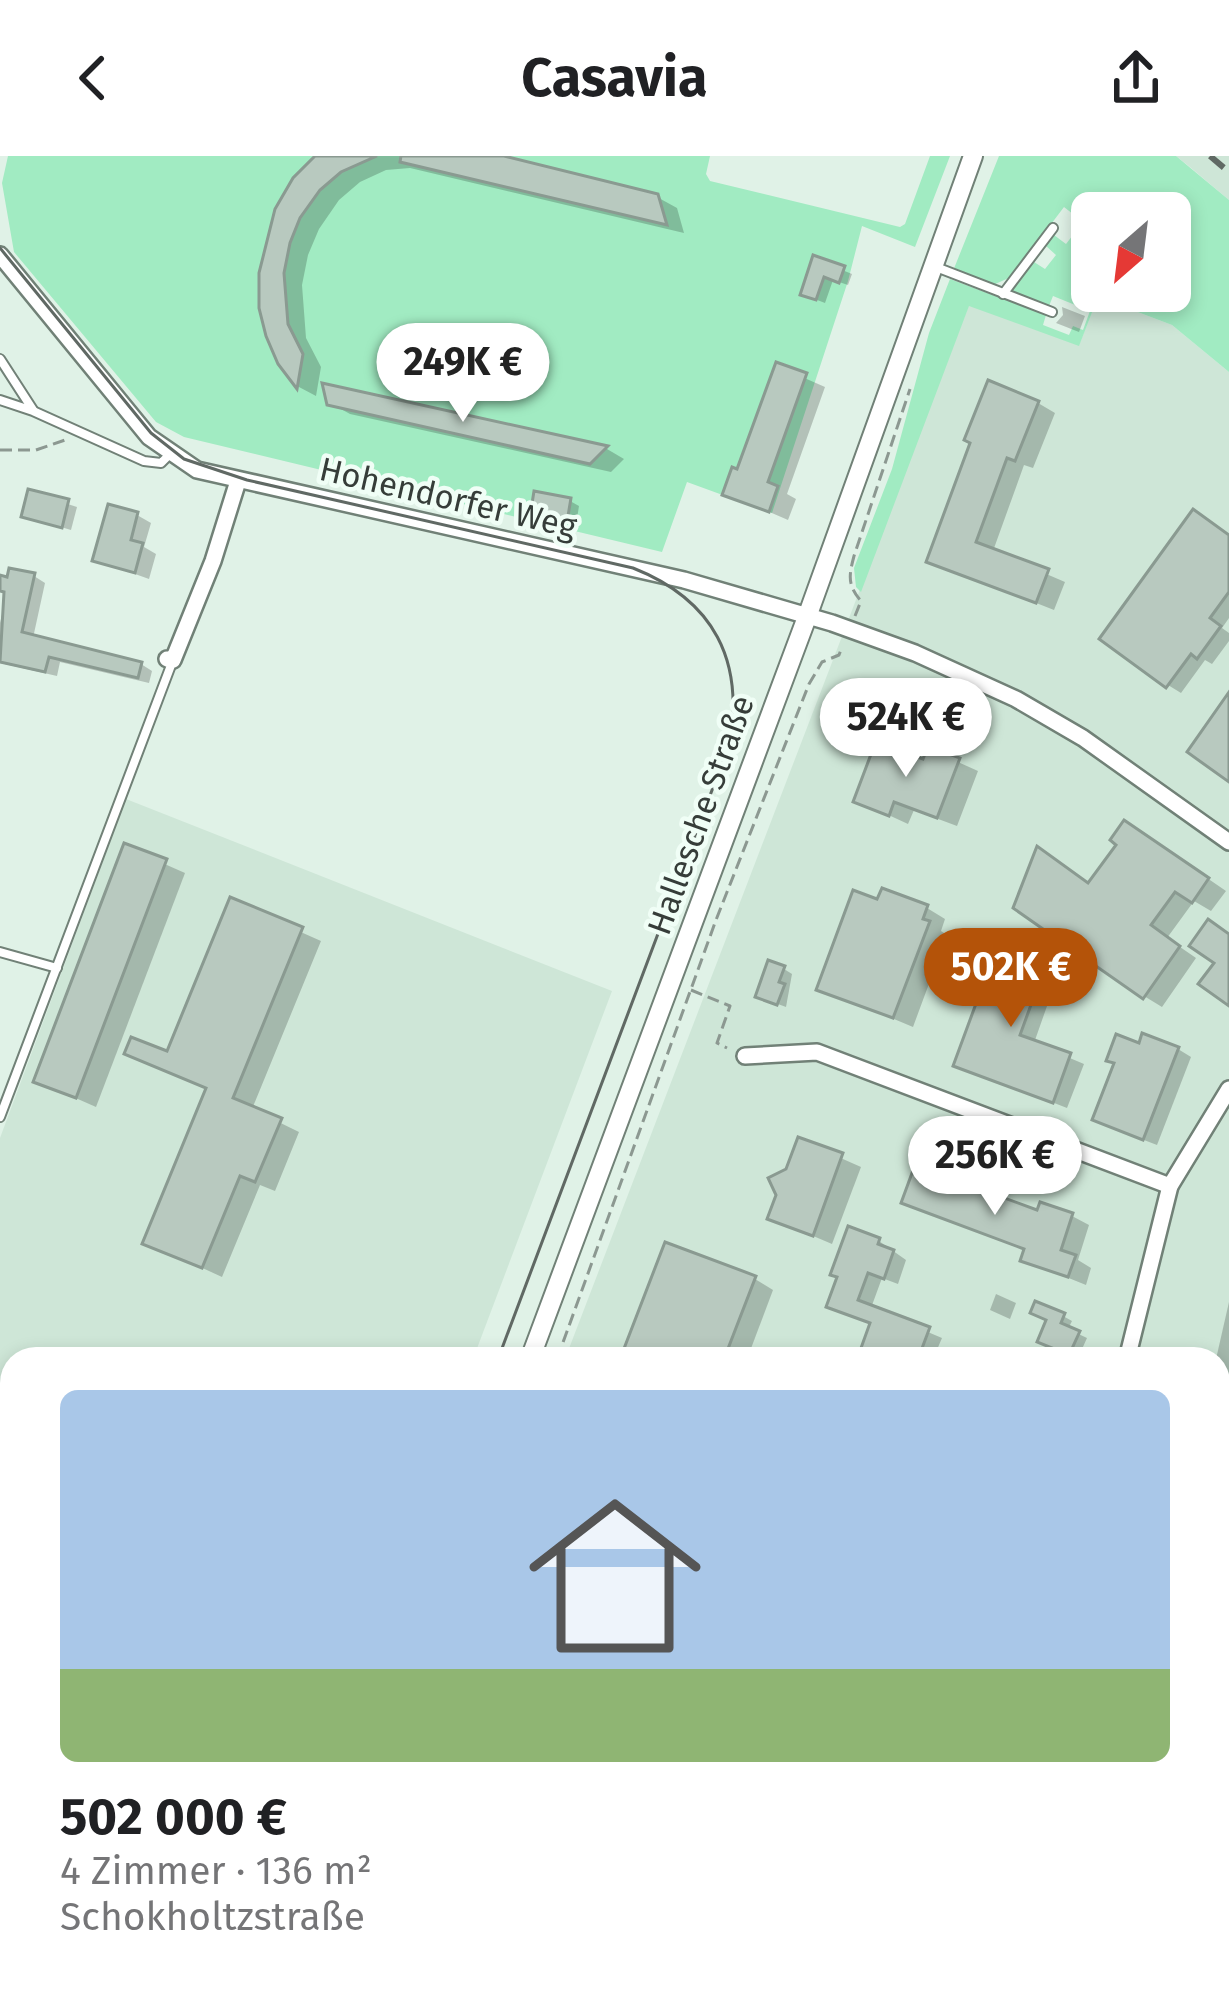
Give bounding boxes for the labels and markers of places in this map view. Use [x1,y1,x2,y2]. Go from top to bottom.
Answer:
pin: 249K € [365,323,561,425]
pin: 524K € [808,678,1004,780]
pin: 502K € [913,928,1109,1030]
pin: 256K € [897,1116,1093,1218]

